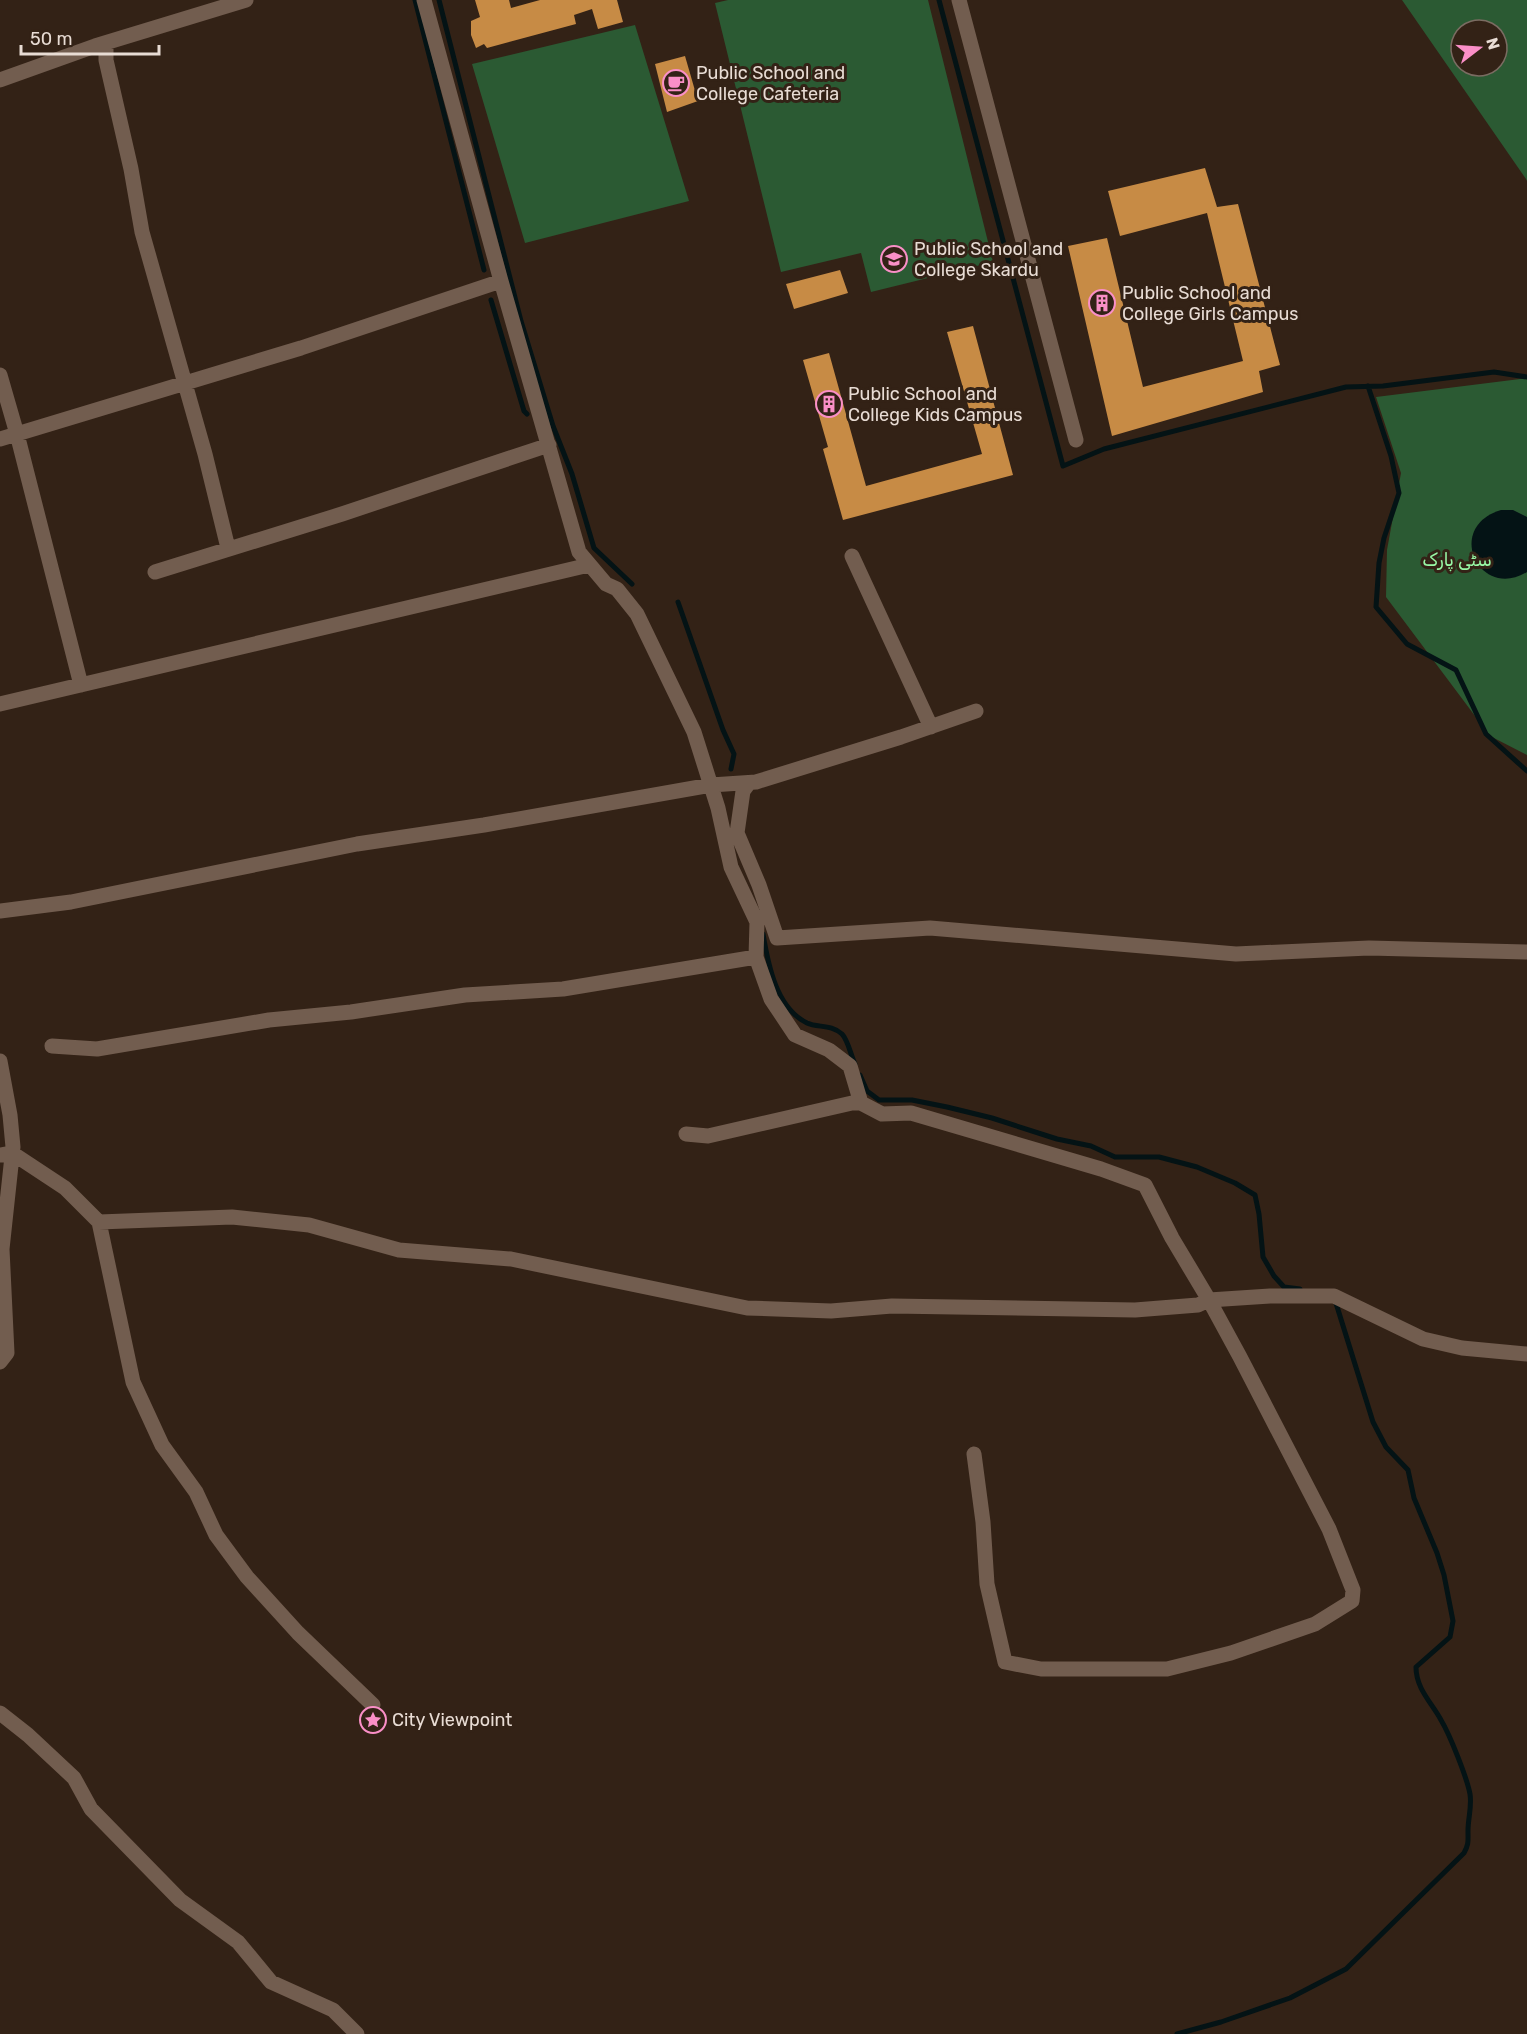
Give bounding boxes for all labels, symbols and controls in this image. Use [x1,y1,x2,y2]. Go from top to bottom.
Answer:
scale bar [21,18,159,56]
north arrow [1449,18,1509,78]
text: 50 m [30,28,73,50]
text: N [1482,35,1504,52]
place label: Public School and College Cafeteria [696,62,845,105]
cafe icon: Public School and College Cafeteria [661,68,691,98]
place label: Public School and College Skardu [914,238,1063,281]
school or university icon: Public School and College Skardu [879,244,909,274]
place label: Public School and College Girls Campus [1122,282,1298,325]
building icon: Public School and College Girls Campus [1087,288,1117,318]
place label: Public School and College Kids Campus [848,383,1023,426]
building icon: Public School and College Kids Campus [814,389,844,419]
park label: سٹی پارک [1422,549,1492,572]
place icon: City Viewpoint [358,1705,388,1735]
place label: City Viewpoint [392,1709,512,1731]

